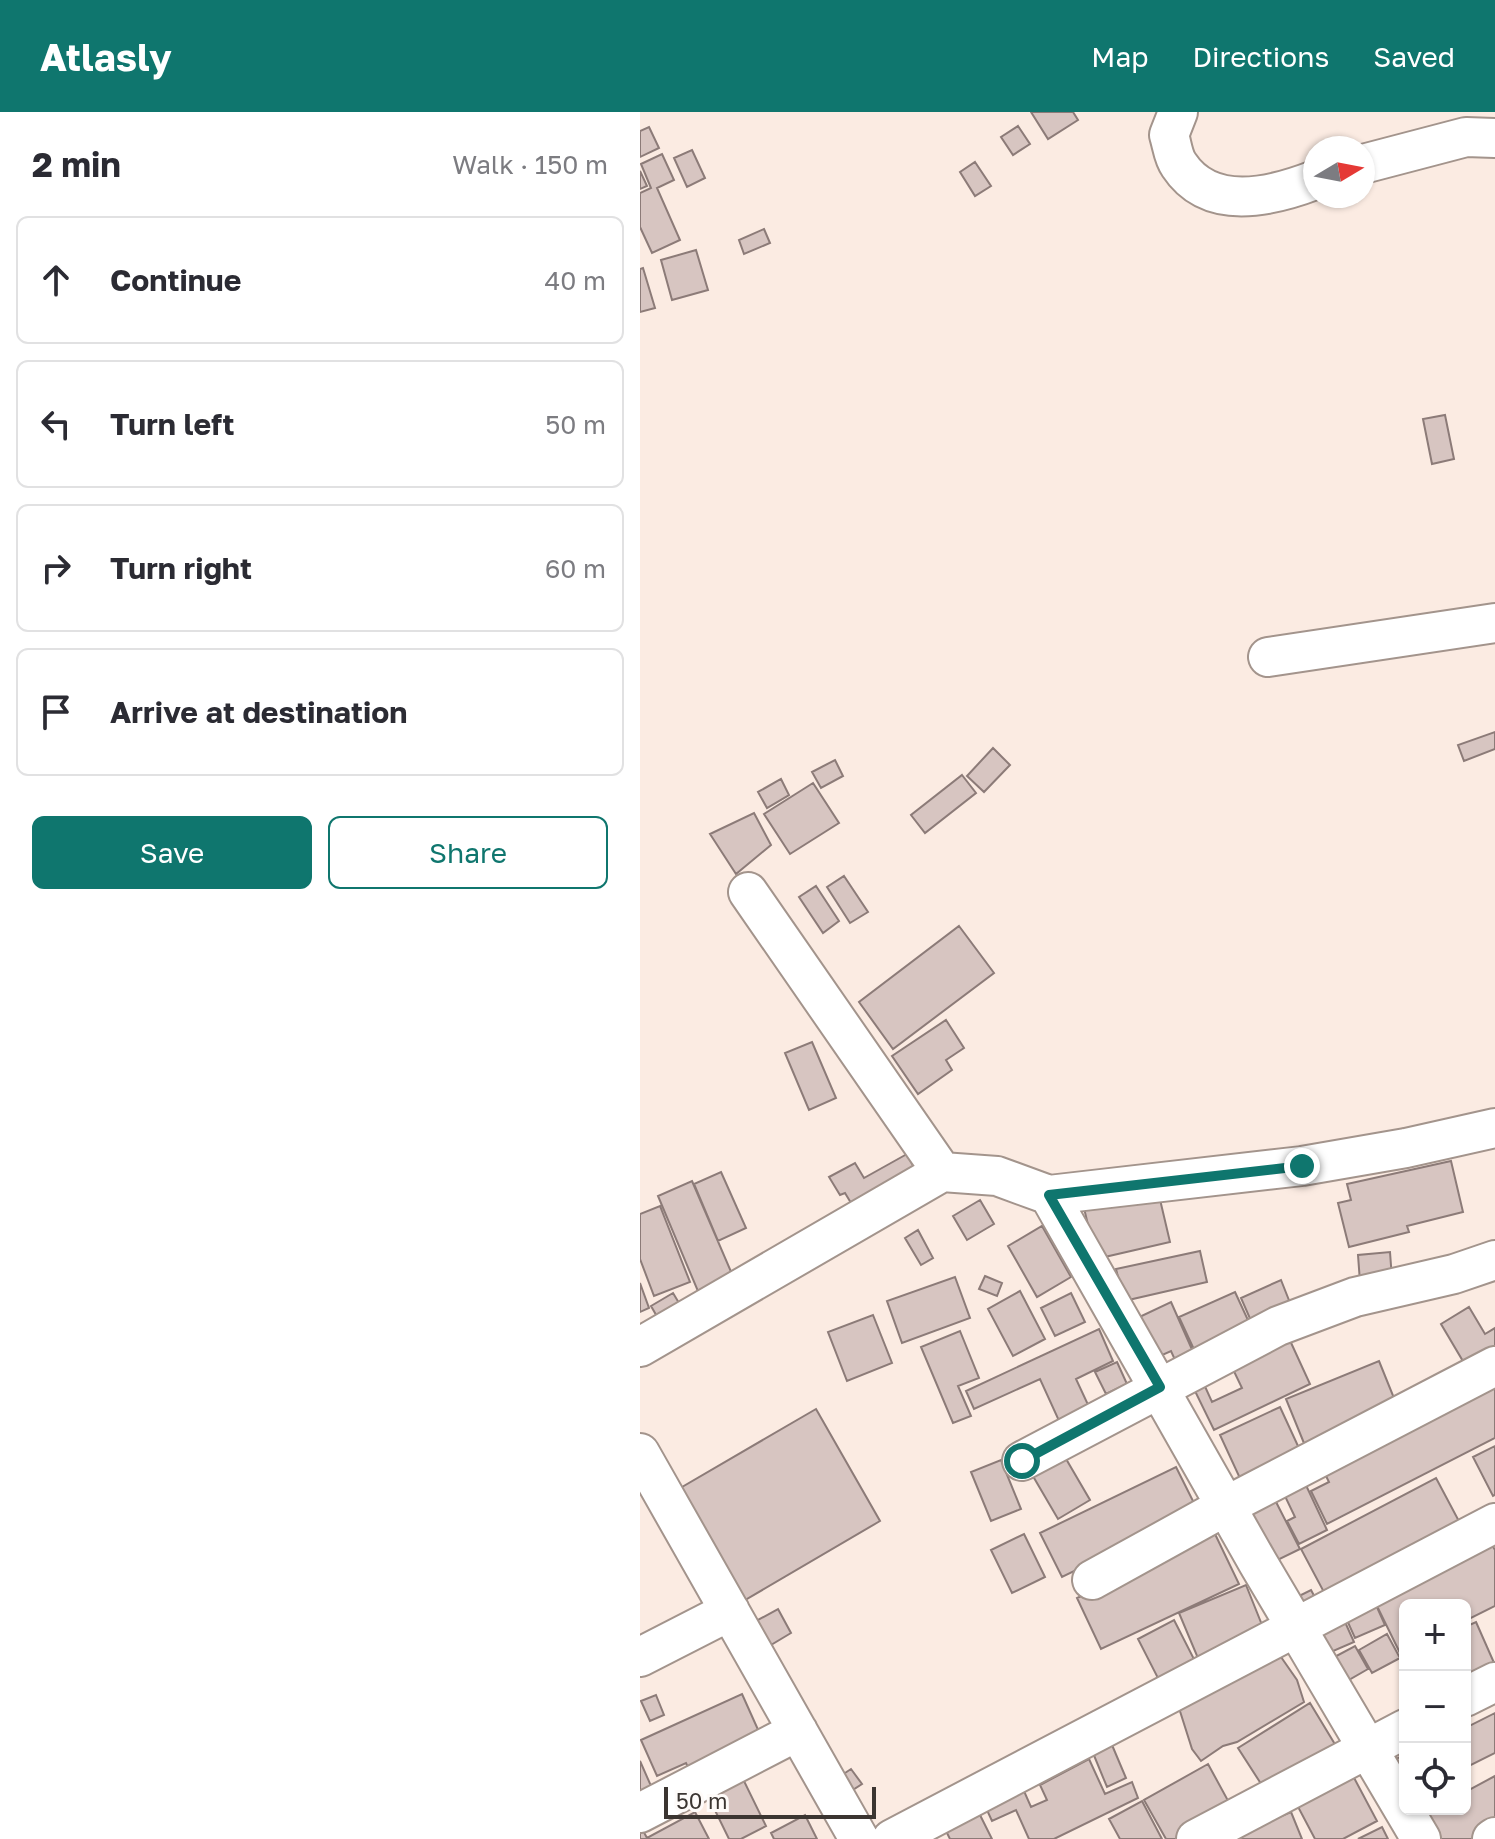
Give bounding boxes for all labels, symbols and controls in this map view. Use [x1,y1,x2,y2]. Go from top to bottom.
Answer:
text: Atlasly [40,34,172,79]
text: Map [1091,40,1148,73]
text: Directions [1192,40,1329,73]
text: Saved [1373,40,1455,73]
north arrow [1303,136,1375,208]
text: 2 min [32,144,121,184]
text: Walk · 150 m [452,149,608,180]
icon: ahead [34,258,78,302]
text: Continue [110,262,241,298]
text: 40 m [545,265,606,296]
icon: left [34,402,78,446]
text: Turn left [110,406,235,442]
text: 50 m [545,409,606,440]
icon: right [34,546,78,590]
text: Turn right [110,550,252,586]
text: 60 m [545,553,606,584]
icon: arrive [34,690,78,734]
text: Arrive at destination [110,694,407,730]
button: Save [32,816,312,889]
button: Share [328,816,608,889]
route end [1284,1148,1320,1184]
route start [1004,1443,1040,1479]
map controls [1399,1599,1471,1815]
button: + [1399,1599,1471,1671]
button: − [1399,1671,1471,1743]
button: locate [1399,1743,1471,1815]
scale bar [664,1783,876,1819]
text: 50 m [676,1787,727,1814]

